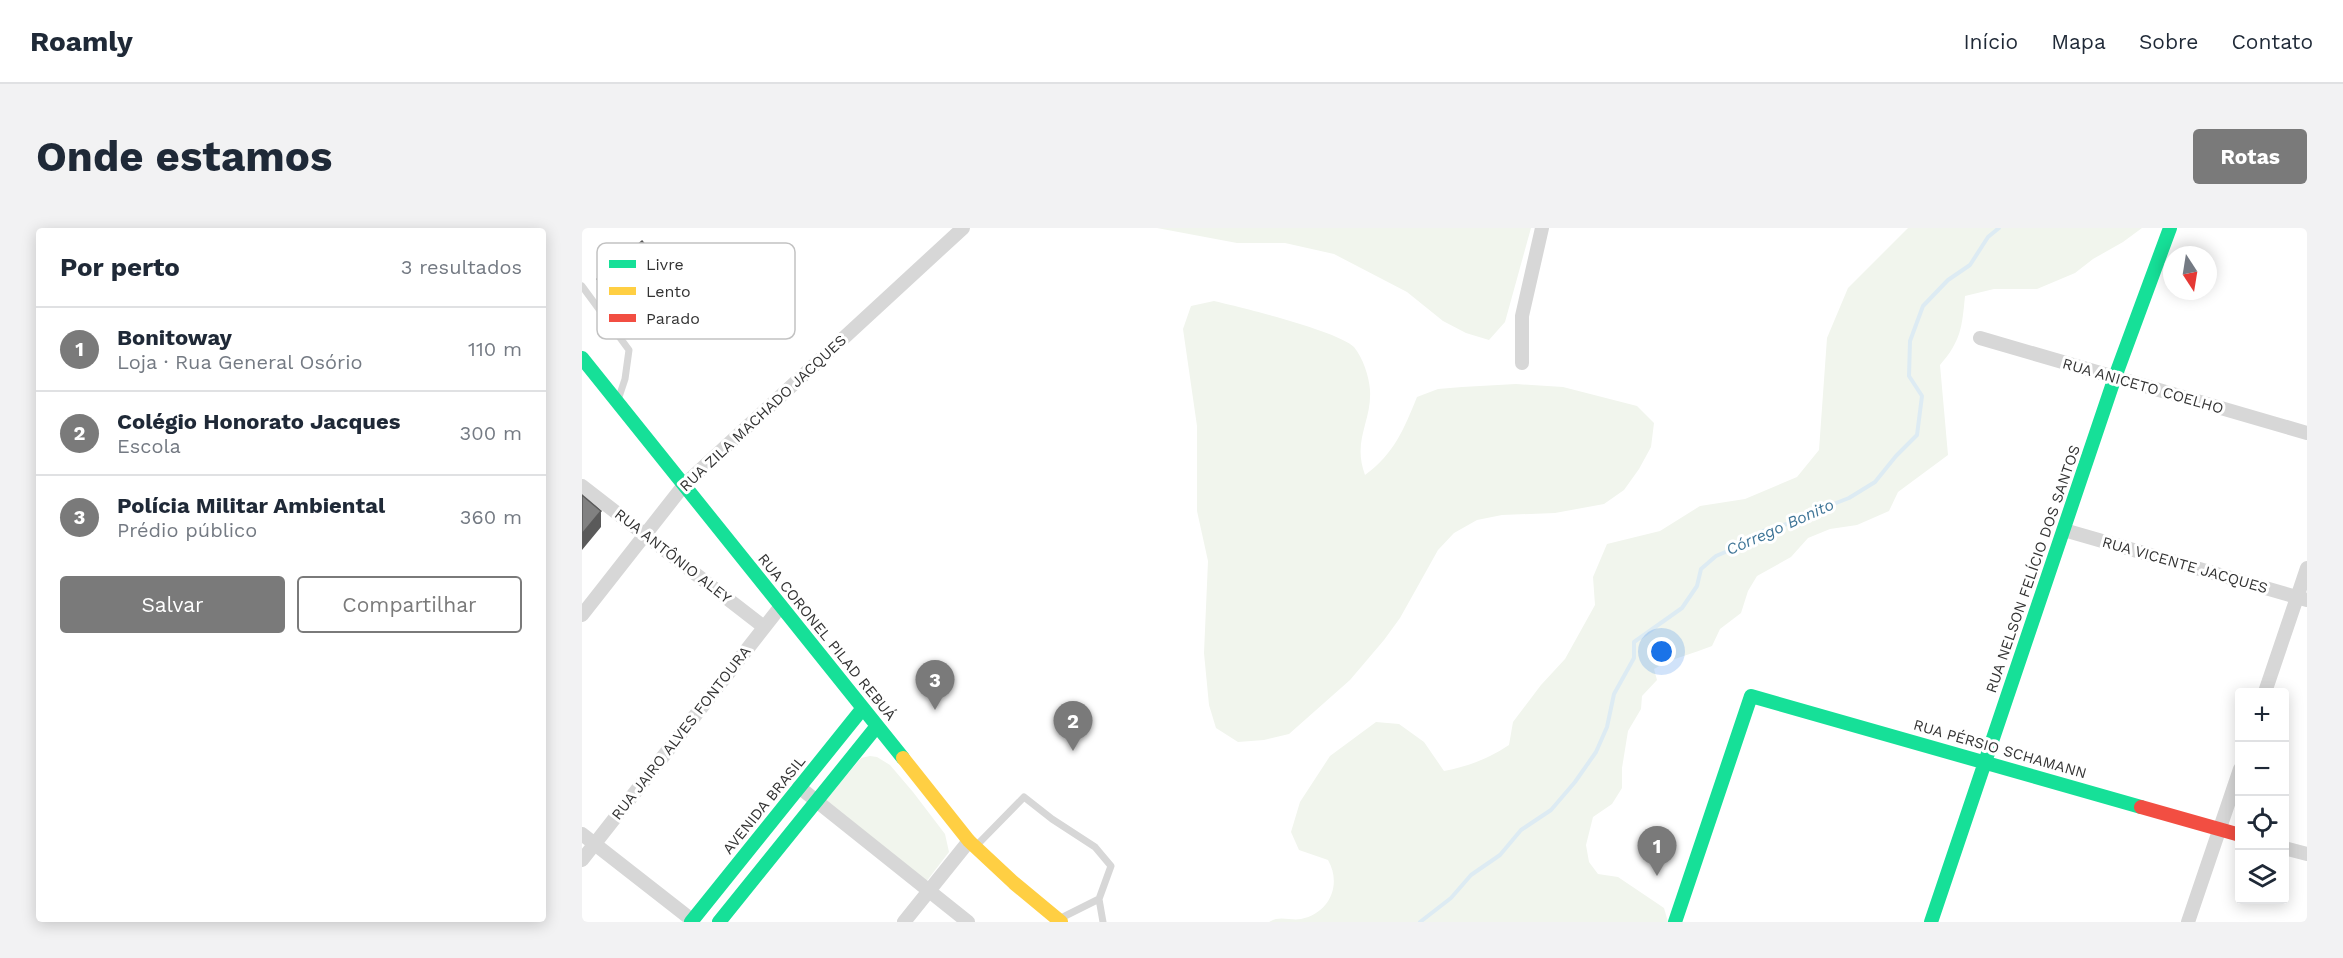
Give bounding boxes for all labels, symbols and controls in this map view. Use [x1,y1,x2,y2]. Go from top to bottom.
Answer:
text: Roamly [30,25,133,58]
text: Início [1963,29,2018,54]
text: Mapa [2051,29,2106,54]
text: Sobre [2139,29,2198,54]
text: Contato [2231,29,2313,54]
button: Rotas [2193,129,2307,184]
text: Onde estamos [36,132,332,181]
legend [597,243,795,339]
north arrow [2163,246,2217,300]
text: Por perto [60,252,180,282]
text: 3 resultados [401,255,522,279]
text: Livre [646,255,684,274]
text: Lento [646,282,691,301]
text: Parado [646,309,700,328]
text: Bonitoway [117,325,232,350]
street label: RUA ZILA MACHADO JACQUES [676,331,850,495]
text: 1 [75,337,84,361]
text: 110 m [468,337,522,361]
text: Loja · Rua General Osório [117,350,362,374]
street label: RUA ANICETO COELHO [2060,354,2226,418]
text: Colégio Honorato Jacques [117,409,400,434]
text: 2 [74,421,85,445]
text: 300 m [460,421,522,445]
text: Escola [117,434,181,458]
street label: RUA NELSON FELÍCIO DOS SANTOS [1982,443,2084,695]
text: Polícia Militar Ambiental [117,493,385,518]
water label: Córrego Bonito [1723,495,1837,559]
street label: RUA ANTÔNIO ALEY [611,504,736,607]
text: 3 [74,505,85,529]
text: 360 m [460,505,522,529]
text: Prédio público [117,518,257,542]
street label: RUA VICENTE JACQUES [2100,533,2270,597]
street label: RUA CORONEL PILAD REBUÁ [754,550,900,724]
button: Salvar [60,576,285,633]
button: Compartilhar [297,576,522,633]
your location [1647,637,1676,666]
street label: RUA JAIRO ALVES FONTOURA [608,643,754,823]
pin: 3 [916,660,954,710]
map controls [2235,688,2289,904]
button: + [2235,688,2289,742]
pin: 2 [1054,702,1092,751]
street label: RUA PÉRSIO SCHAMANN [1911,716,2089,782]
button: − [2235,742,2289,796]
street label: AVENIDA BRASIL [719,752,809,858]
button: locate [2235,796,2289,850]
pin: 1 [1638,826,1676,876]
button: layers [2235,850,2289,904]

